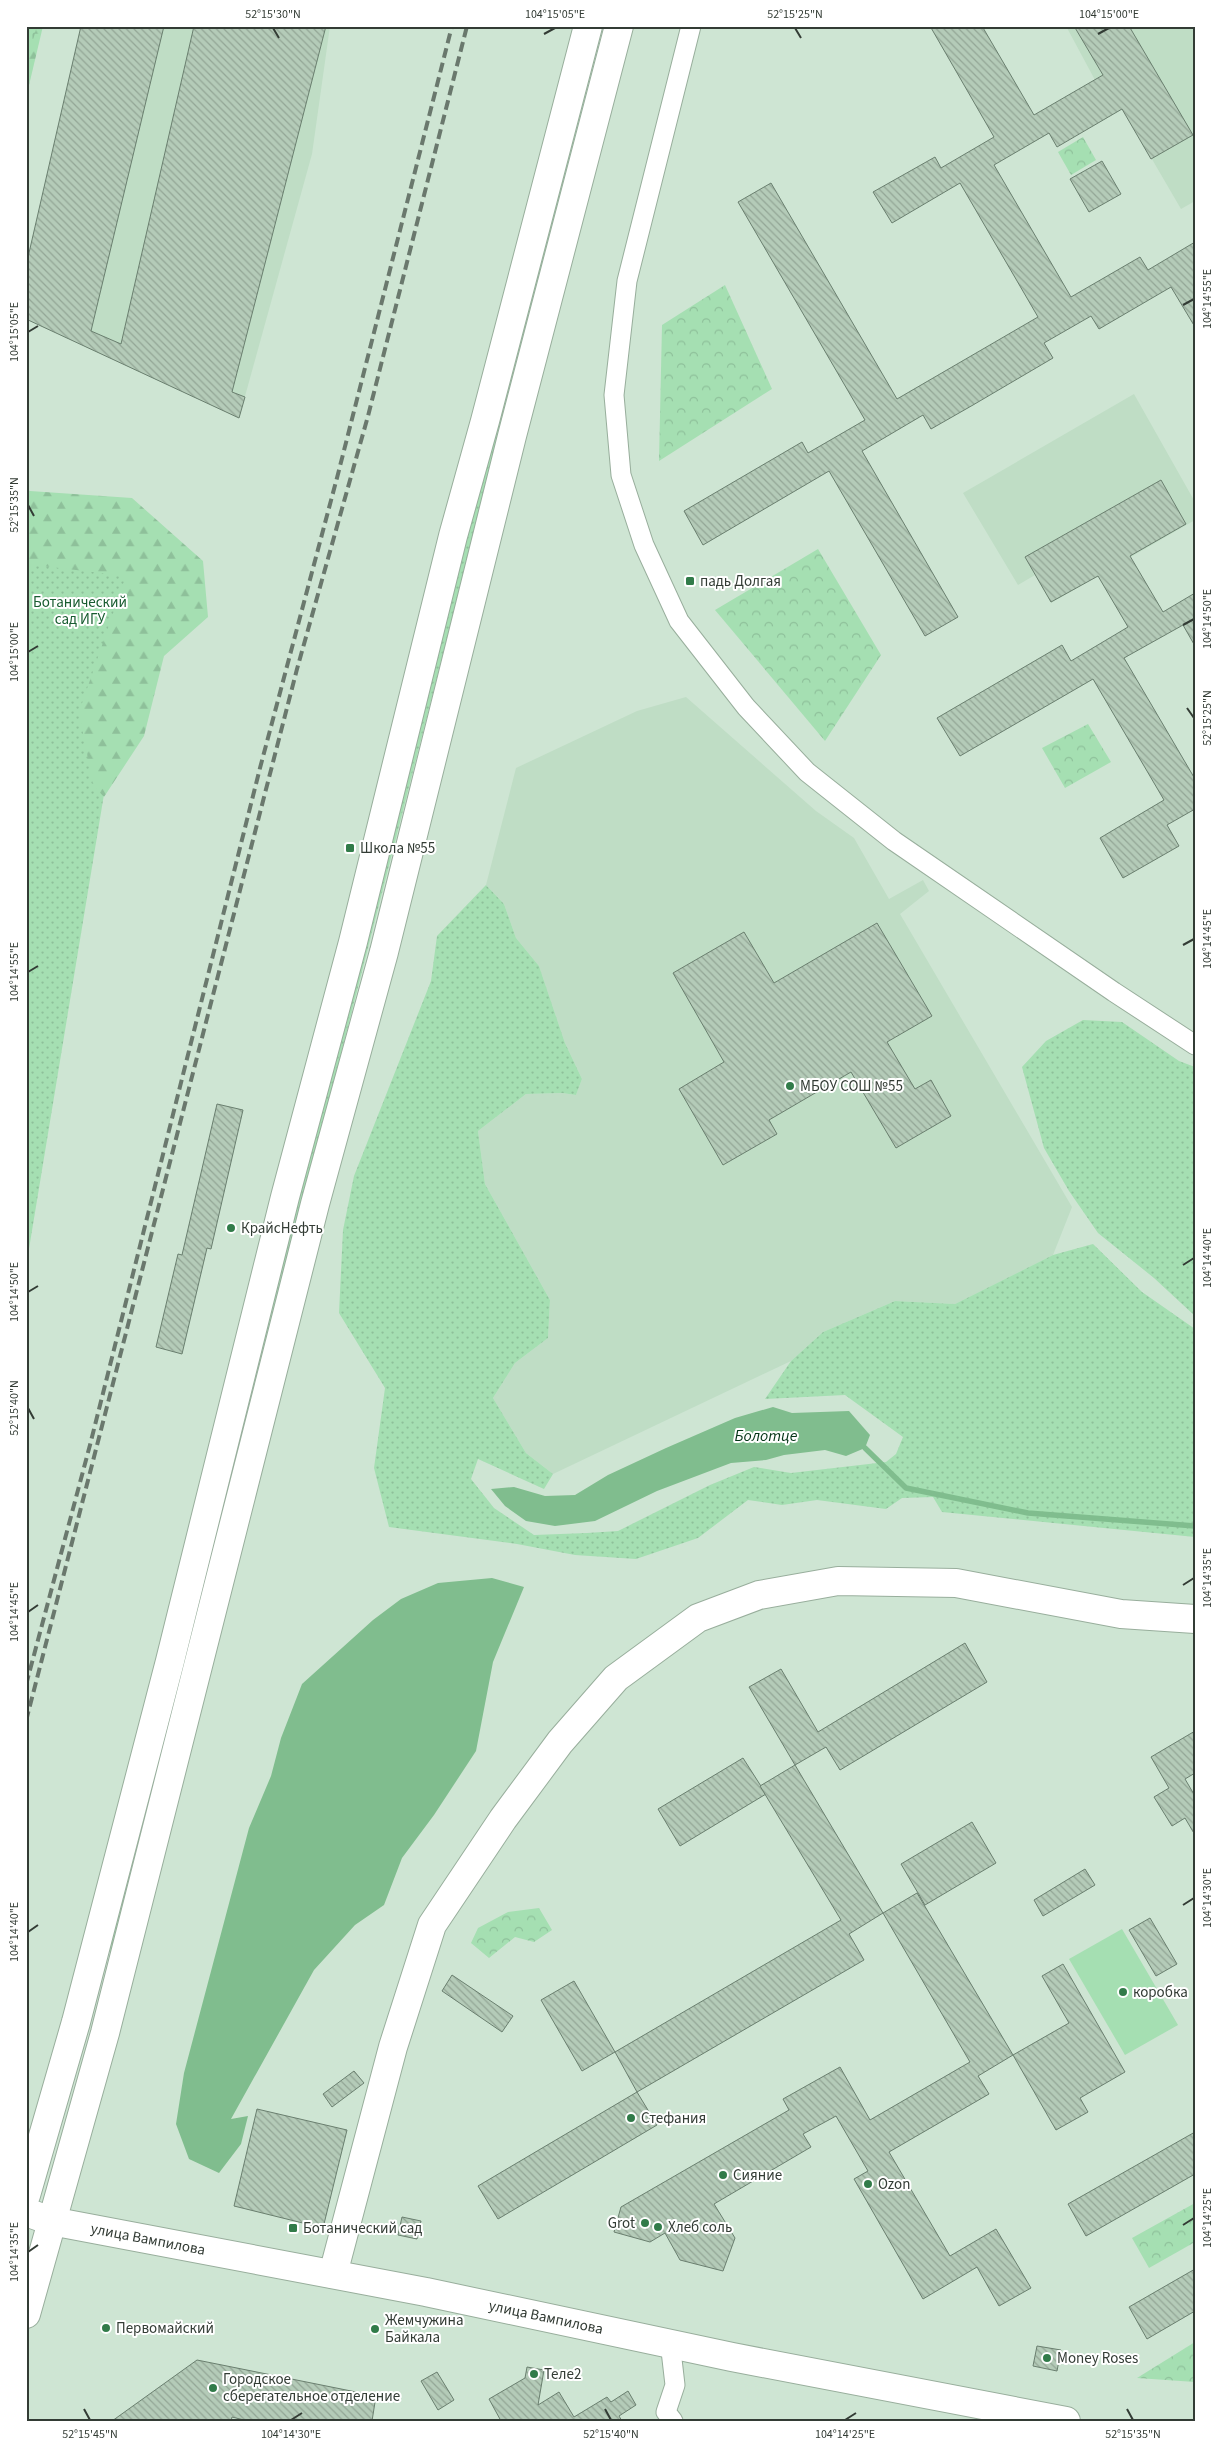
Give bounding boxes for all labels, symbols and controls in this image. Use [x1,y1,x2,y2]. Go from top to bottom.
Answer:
text: 52°15'30"N [245,6,301,23]
text: 104°15'05"E [525,6,585,23]
text: 52°15'25"N [767,6,823,23]
text: 104°15'00"E [1079,6,1139,23]
text: 104°14'55"E [1199,269,1216,329]
text: 104°15'05"E [6,302,23,362]
text: 52°15'35"N [6,477,23,533]
place label: падь Долгая [700,571,781,592]
marker: падь Долгая [684,575,696,587]
text: 104°14'50"E [1199,589,1216,649]
park label: Ботанический сад ИГУ [33,592,127,630]
text: 104°15'00"E [6,622,23,682]
text: 52°15'25"N [1199,690,1216,746]
place label: Школа №55 [360,838,435,859]
marker: Школа №55 [344,842,356,854]
text: 104°14'45"E [1199,909,1216,969]
text: 104°14'55"E [6,942,23,1002]
place label: МБОУ СОШ №55 [800,1076,903,1097]
marker: МБОУ СОШ №55 [784,1080,796,1092]
place label: КрайсНефть [241,1218,323,1239]
marker: КрайсНефть [225,1222,237,1234]
text: 104°14'40"E [1199,1228,1216,1288]
text: 104°14'50"E [6,1262,23,1322]
text: 52°15'40"N [6,1380,23,1436]
water label: Болотце [735,1425,798,1447]
text: 104°14'35"E [1199,1548,1216,1608]
text: 104°14'45"E [6,1582,23,1642]
text: 104°14'30"E [1199,1868,1216,1928]
text: 104°14'40"E [6,1902,23,1962]
place label: коробка [1133,1982,1188,2003]
marker: коробка [1117,1986,1129,1998]
place label: Стефания [641,2108,706,2129]
marker: Стефания [625,2112,637,2124]
place label: Сияние [733,2165,782,2186]
marker: Сияние [717,2169,729,2181]
place label: Ozon [878,2174,910,2195]
marker: Ozon [862,2178,874,2190]
text: 104°14'25"E [1199,2188,1216,2248]
place label: Grot [608,2213,635,2234]
marker: Grot [639,2217,651,2229]
place label: Хлеб соль [668,2217,732,2238]
street label: улица Вампилова [89,2218,207,2261]
place label: Ботанический сад [303,2218,422,2239]
marker: Хлеб соль [652,2221,664,2233]
text: 104°14'35"E [6,2222,23,2282]
marker: Ботанический сад [287,2222,299,2234]
street label: улица Вампилова [487,2295,605,2340]
place label: Жемчужина Байкала [385,2310,464,2348]
place label: Первомайский [116,2318,214,2339]
marker: Первомайский [100,2322,112,2334]
marker: Жемчужина Байкала [369,2323,381,2335]
place label: Money Roses [1057,2348,1138,2369]
marker: Money Roses [1041,2352,1053,2364]
place label: Теле2 [544,2364,581,2385]
marker: Теле2 [528,2368,540,2380]
place label: Городское сберегательное отделение [223,2369,400,2407]
marker: Городское сберегательное отделение [207,2382,219,2394]
text: 52°15'45"N [62,2426,118,2443]
text: 104°14'30"E [261,2426,321,2443]
text: 52°15'40"N [583,2426,639,2443]
text: 104°14'25"E [815,2426,875,2443]
text: 52°15'35"N [1105,2426,1161,2443]

